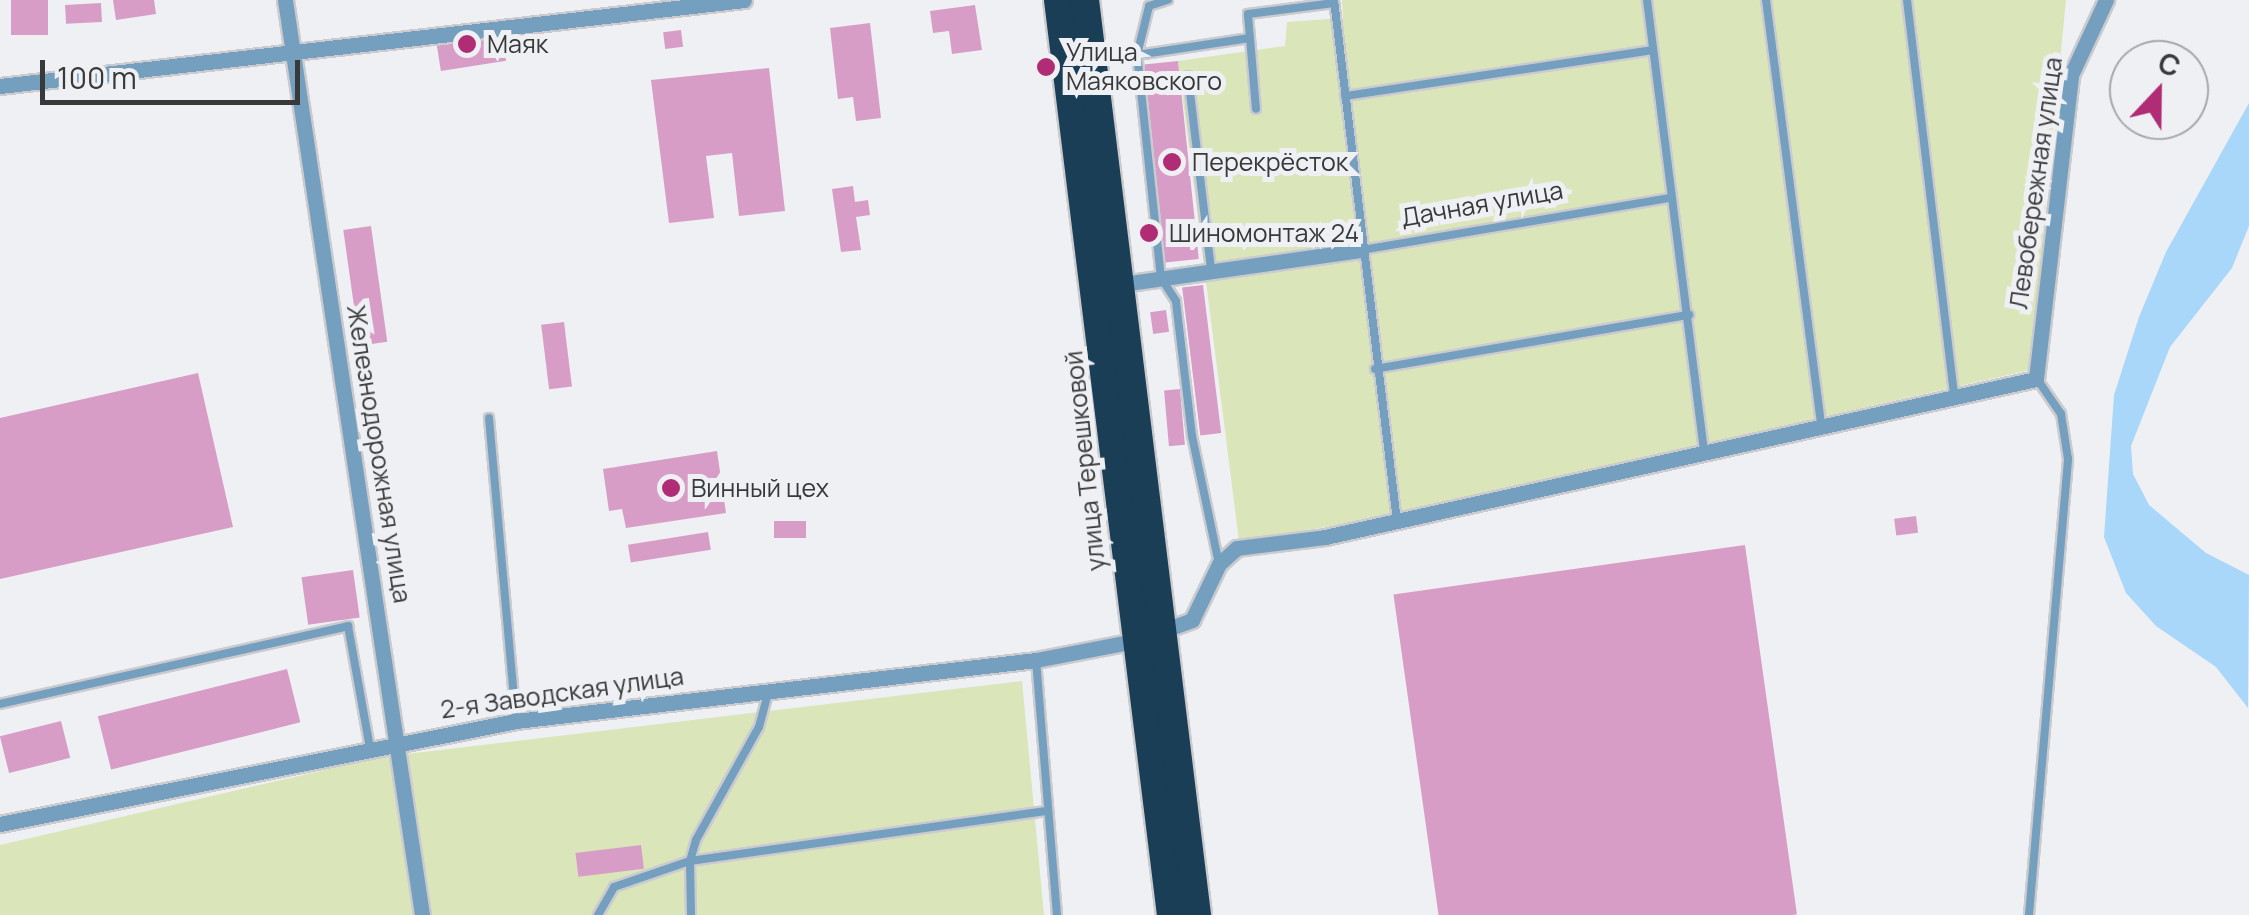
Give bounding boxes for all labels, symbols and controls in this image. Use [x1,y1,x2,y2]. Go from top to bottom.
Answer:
place label: Маяк [487,29,548,59]
marker: Маяк [456,33,478,55]
place label: Улица Маяковского [1066,38,1222,97]
scale bar [45,40,305,102]
north arrow [2109,40,2209,140]
text: С [2153,43,2186,86]
street label: Левобережная улица [2003,55,2069,311]
marker: Улица Маяковского [1035,56,1057,78]
text: 100 m [57,57,137,98]
place label: Перекрёсток [1192,147,1348,177]
marker: Перекрёсток [1161,151,1183,173]
street label: Дачная улица [1399,175,1565,233]
place label: Шиномонтаж 24 [1169,218,1359,248]
marker: Шиномонтаж 24 [1138,222,1160,244]
street label: Железнодорожная улица [341,303,417,605]
street label: улица Терешковой [1059,349,1111,573]
place label: Винный цех [691,473,829,503]
marker: Винный цех [660,477,682,499]
street label: 2-я Заводская улица [439,661,685,725]

